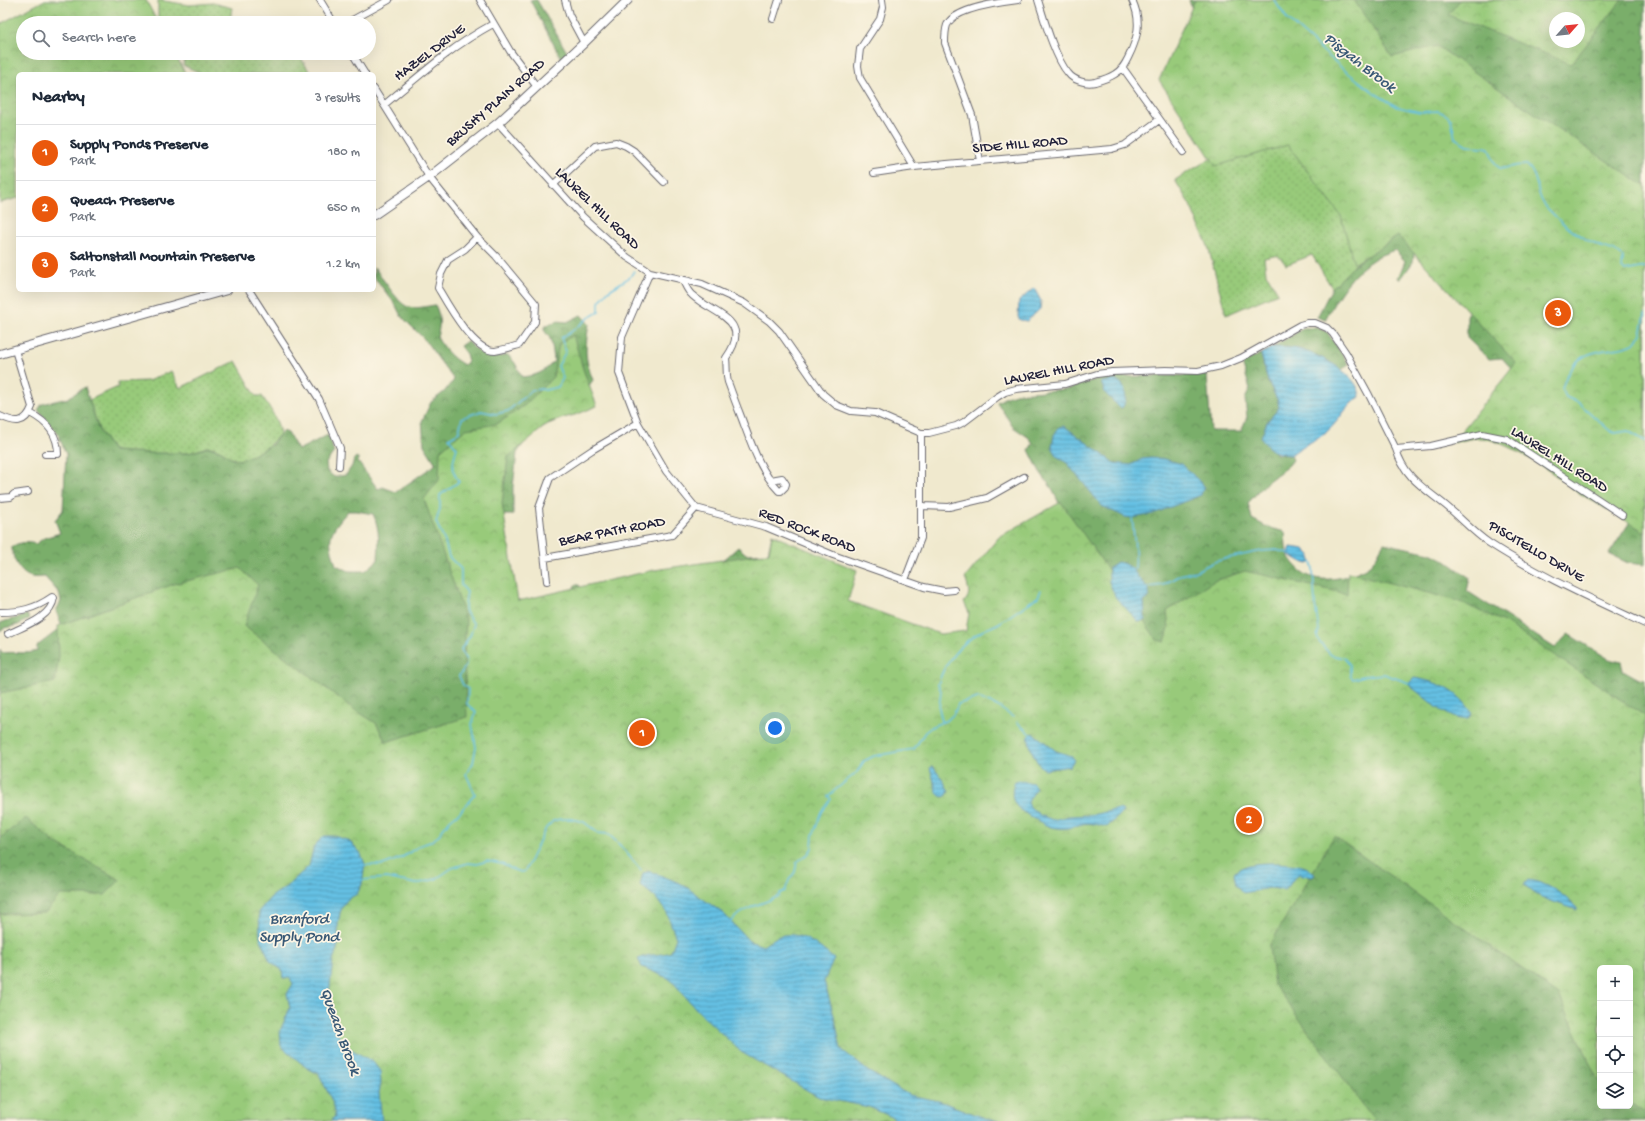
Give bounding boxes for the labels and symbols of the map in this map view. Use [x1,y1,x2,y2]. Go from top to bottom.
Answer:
north arrow [1549,12,1585,48]
street label: HAZEL DRIVE [391,20,470,86]
water label: Pisgah Brook [1319,30,1400,99]
street label: BRUSHY PLAIN ROAD [442,55,549,152]
street label: SIDE HILL ROAD [972,132,1069,158]
street label: LAUREL HILL ROAD [551,164,644,254]
pin: 3 [1545,298,1571,328]
street label: LAUREL HILL ROAD [1003,351,1116,390]
street label: LAUREL HILL ROAD [1507,423,1611,497]
street label: RED ROCK ROAD [756,504,858,558]
street label: BEAR PATH ROAD [556,513,667,551]
street label: PISCITELLO DRIVE [1484,517,1588,587]
pin: 1 [629,718,655,748]
your location [765,718,785,738]
pin: 2 [1236,805,1262,835]
water label: Branford Supply Pond [259,911,341,948]
water label: Queach Brook [315,986,364,1080]

